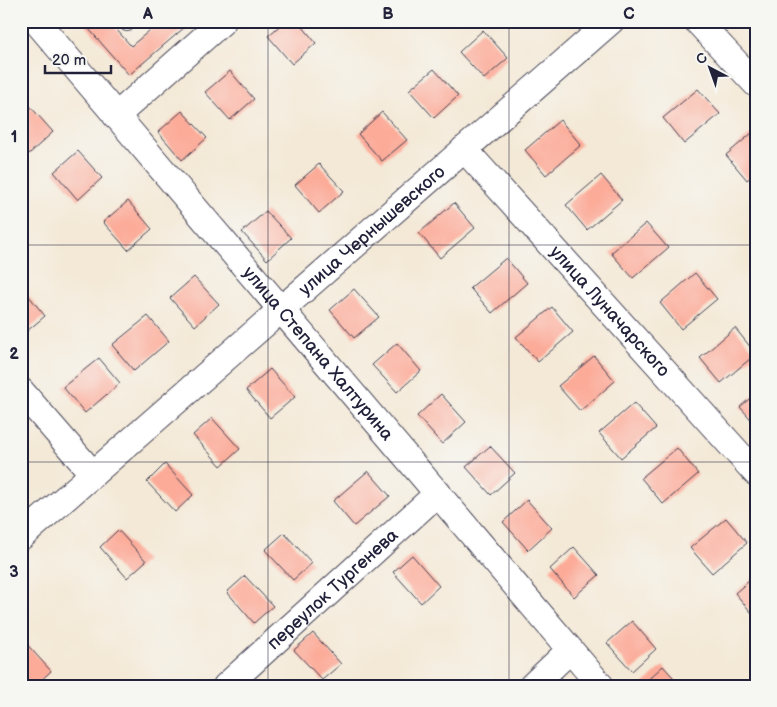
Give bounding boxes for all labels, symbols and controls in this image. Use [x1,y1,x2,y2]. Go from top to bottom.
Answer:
text: A [142,5,153,24]
text: B [382,5,394,24]
text: C [623,5,635,24]
scale bar [45,42,111,74]
north arrow [684,42,734,92]
text: С [693,49,711,68]
text: 20 m [52,51,86,70]
text: 1 [11,128,17,147]
street label: улица Чернышевского [295,161,449,300]
street label: улица Луначарского [546,241,674,381]
street label: улица Степана Халтурина [239,262,398,445]
text: 2 [9,345,19,364]
street label: переулок Тургенева [263,524,402,654]
text: 3 [9,563,19,582]

